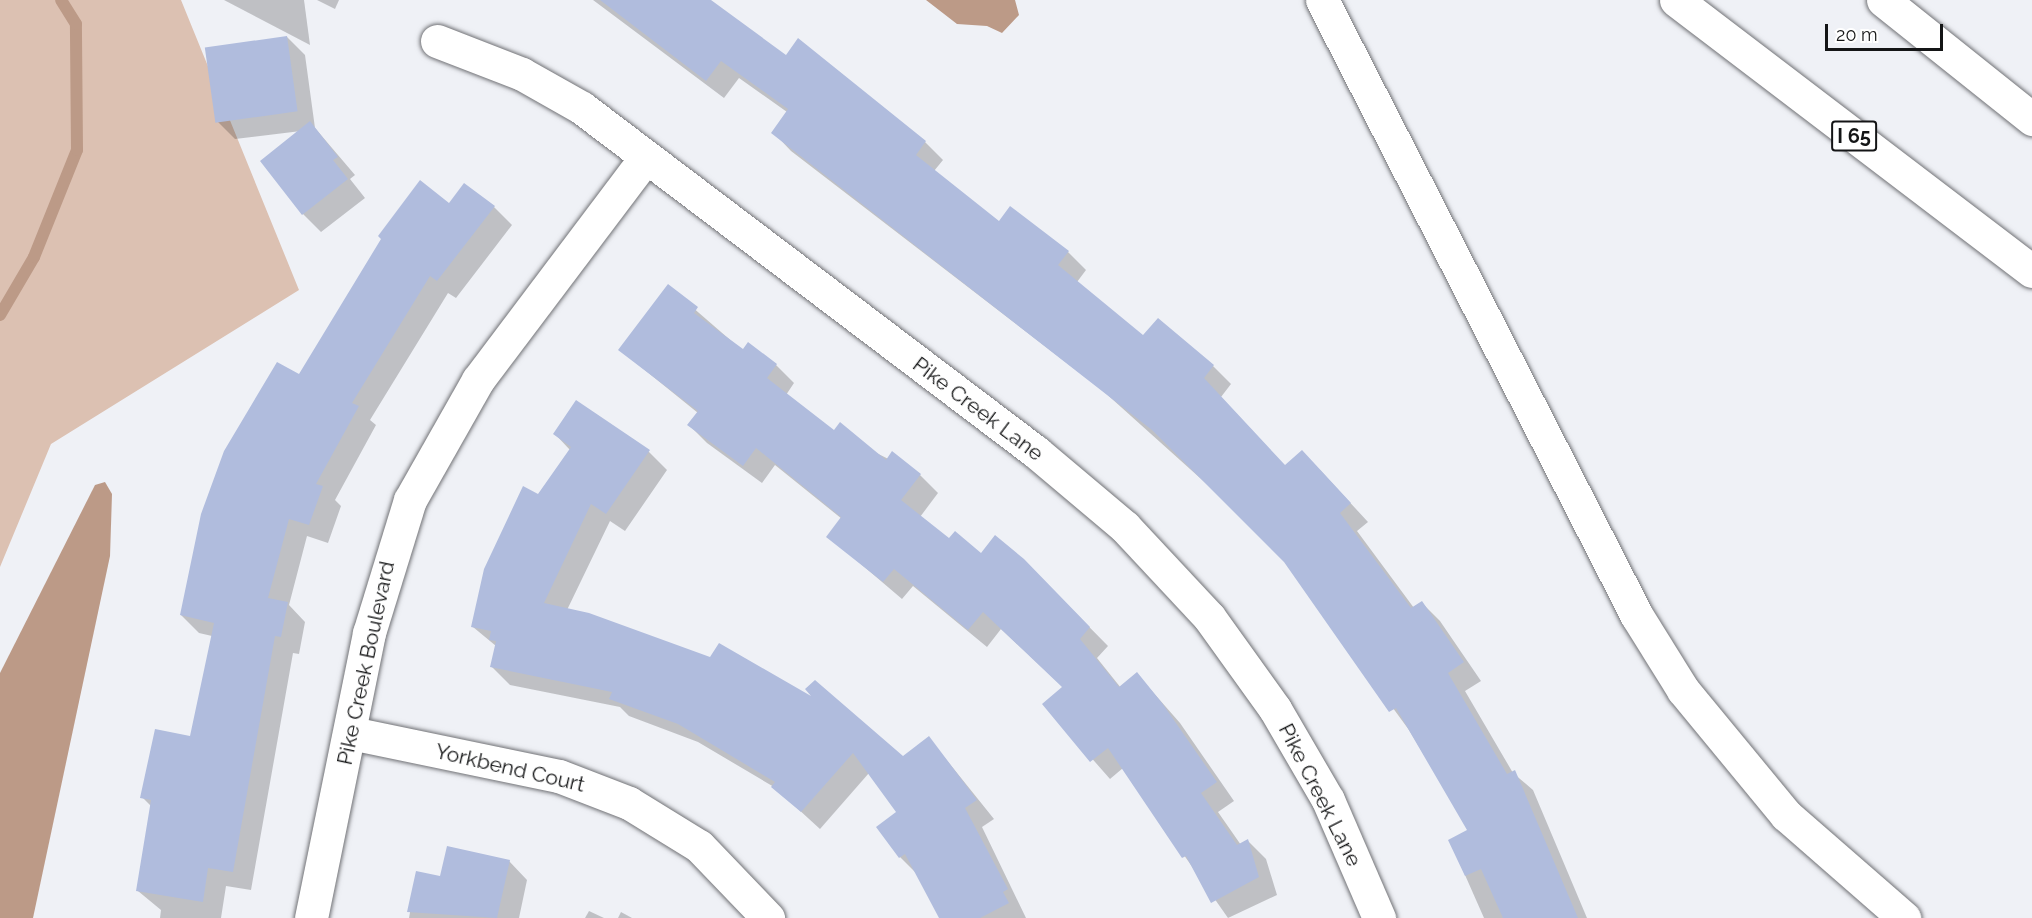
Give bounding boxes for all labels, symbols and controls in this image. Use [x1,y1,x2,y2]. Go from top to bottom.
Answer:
scale bar [1828,12,1946,50]
text: 20 m [1836,24,1878,45]
road number: I 65 [1830,119,1878,153]
street label: Pike Creek Lane [908,352,1048,466]
street label: Pike Creek Boulevard [332,559,400,767]
street label: Pike Creek Lane [1273,719,1367,871]
street label: Yorkbend Court [433,739,587,797]

